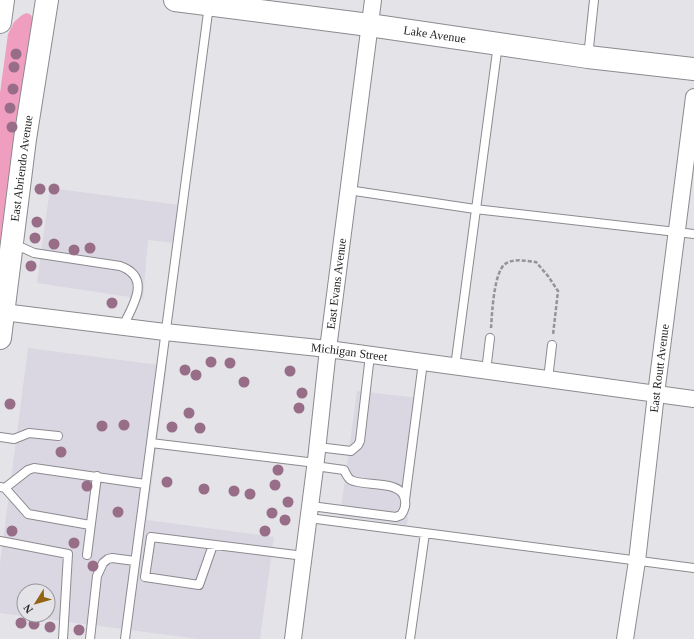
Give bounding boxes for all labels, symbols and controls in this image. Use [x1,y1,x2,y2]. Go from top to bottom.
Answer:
street label: Lake Avenue [403,23,467,46]
street label: East Abriendo Avenue [8,114,36,222]
street label: East Evans Avenue [324,237,349,330]
street label: East Routt Avenue [647,323,672,413]
street label: Michigan Street [310,340,389,364]
north arrow [16,583,56,623]
text: N [21,602,35,616]

